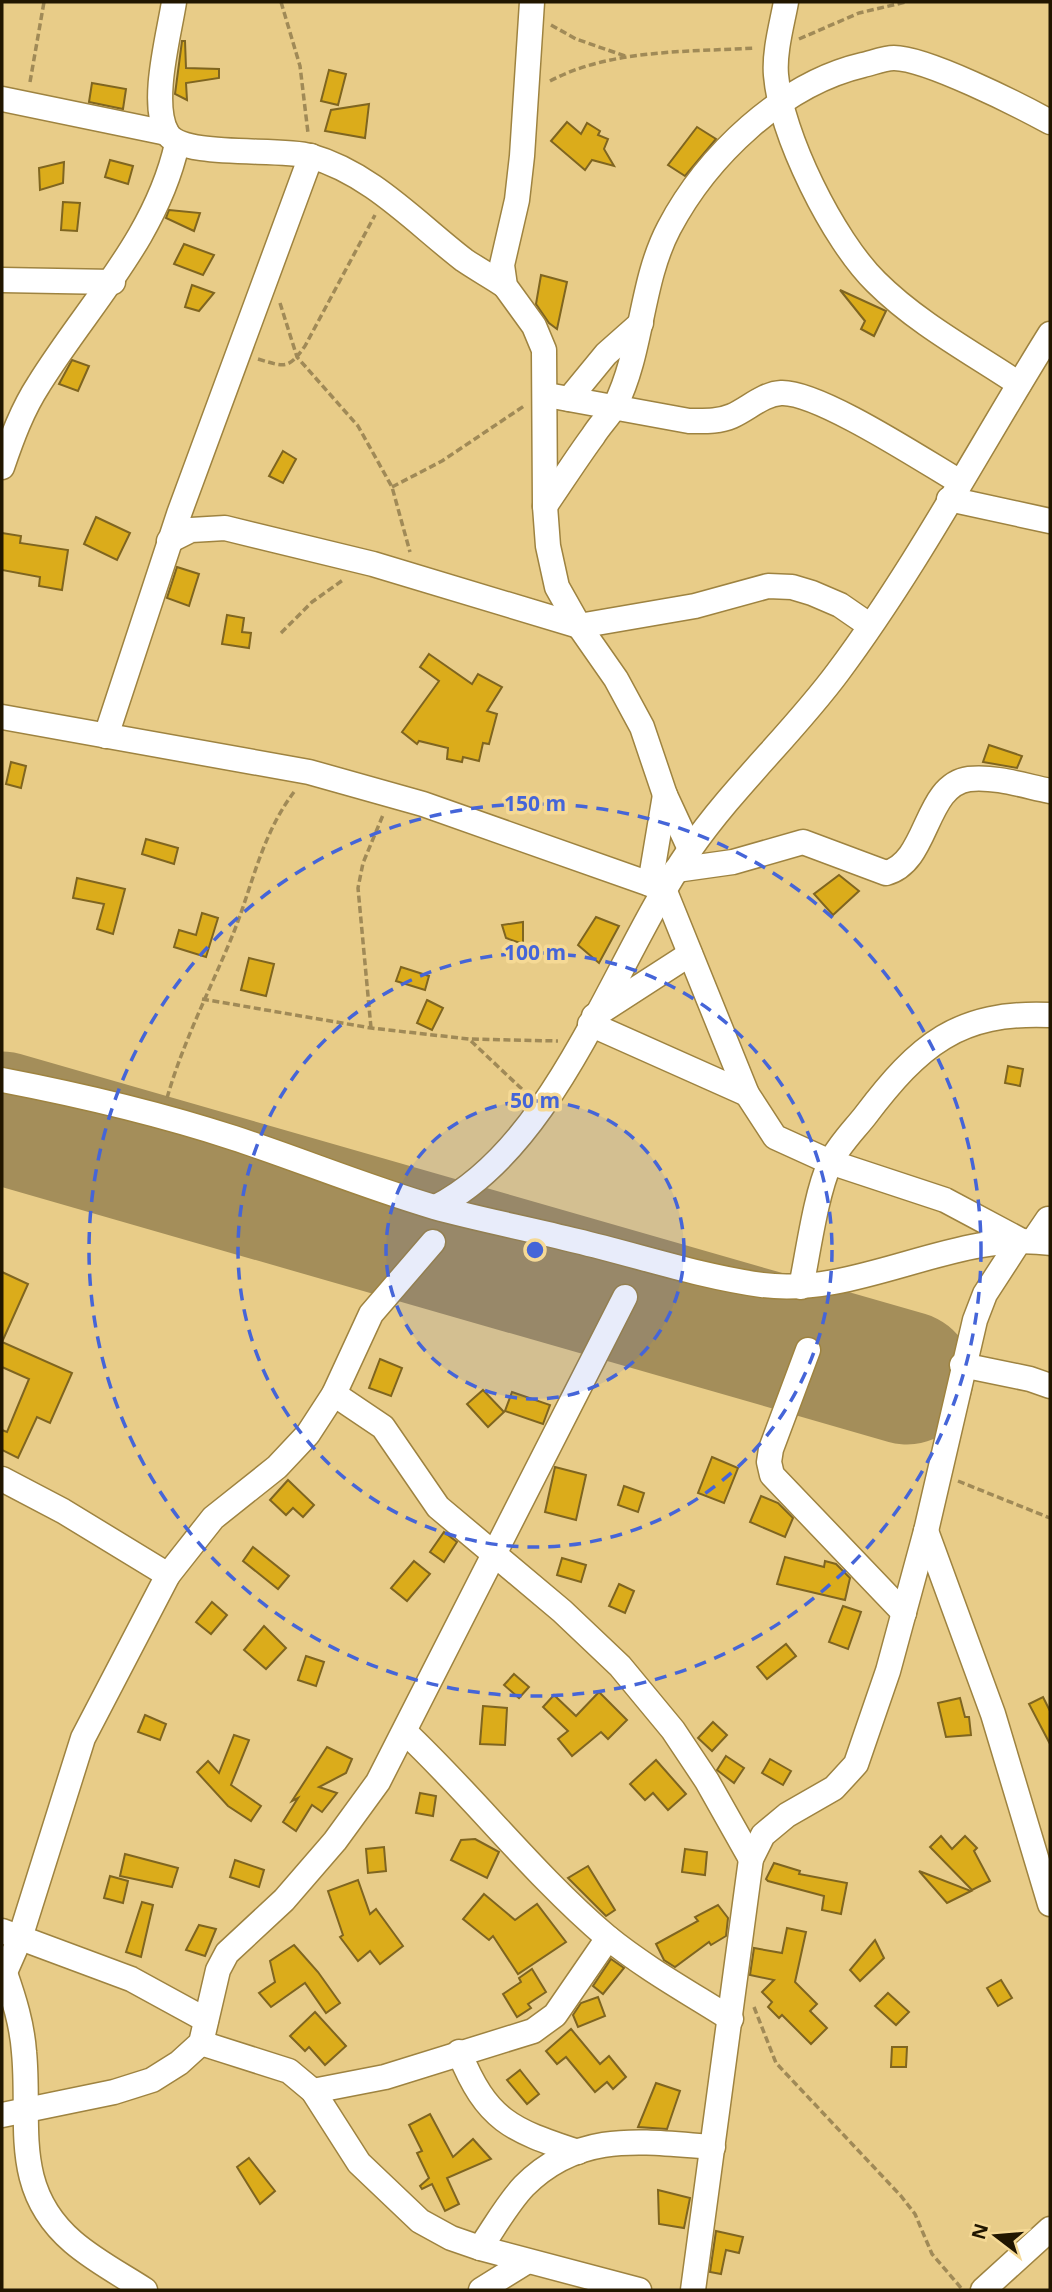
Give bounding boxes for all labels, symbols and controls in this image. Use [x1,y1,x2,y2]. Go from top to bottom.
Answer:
text: 150 m [504,789,566,817]
text: 100 m [504,938,566,966]
text: 50 m [510,1086,560,1114]
centre of rings [523,1238,547,1262]
north arrow [961,2201,1031,2271]
text: N [965,2220,994,2242]

